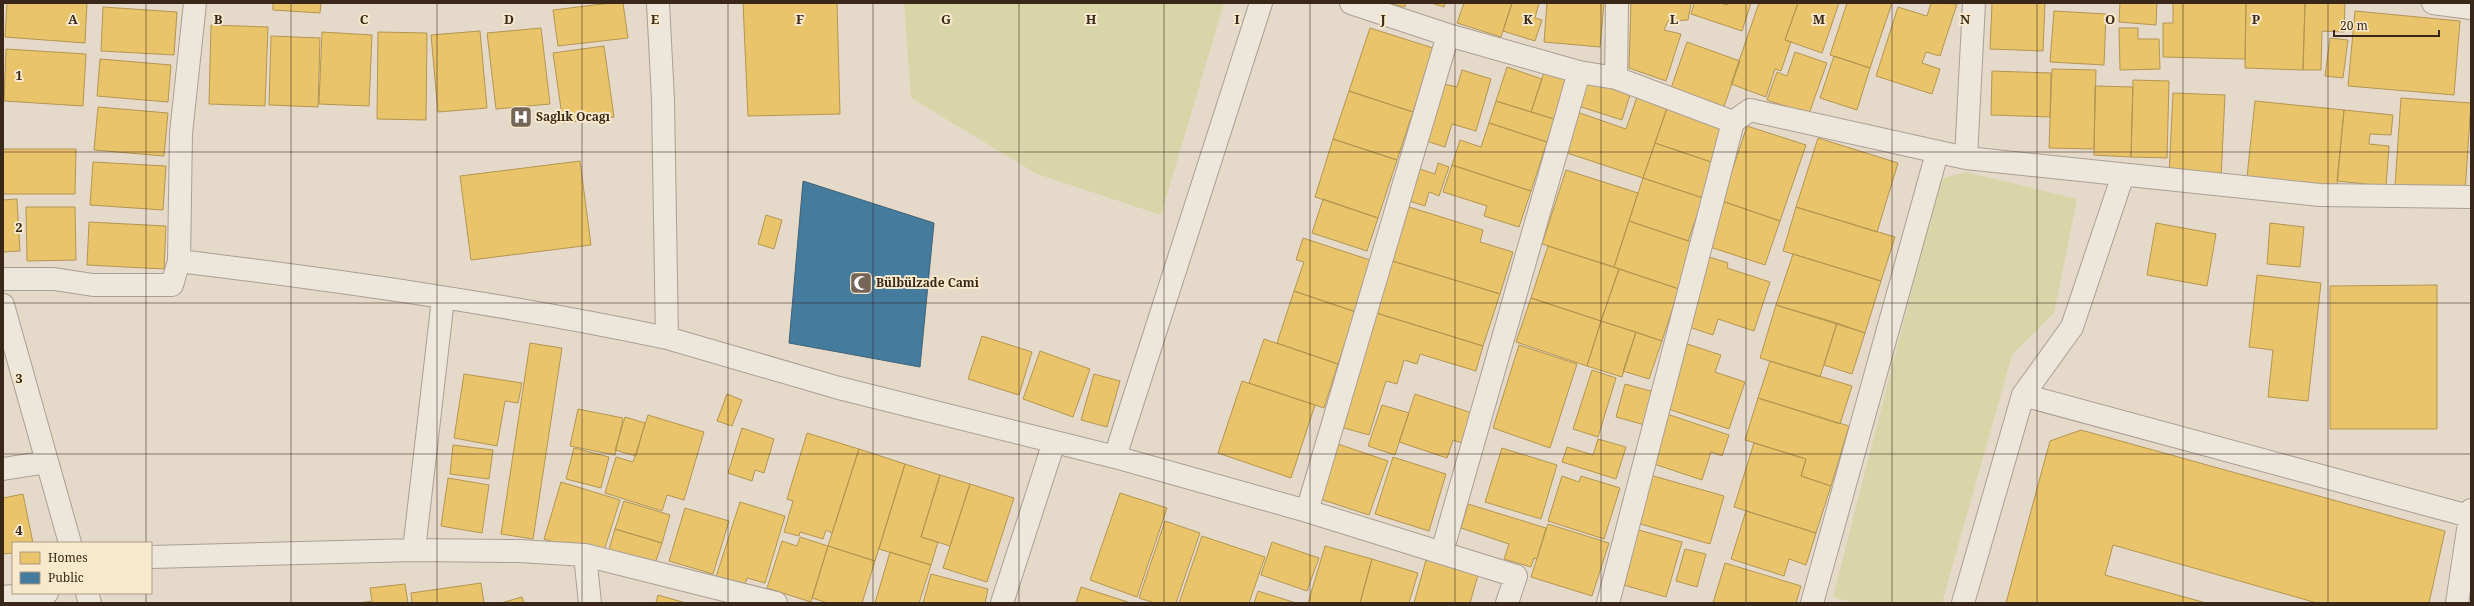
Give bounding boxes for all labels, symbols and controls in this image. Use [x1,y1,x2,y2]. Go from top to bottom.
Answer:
text: A [68,10,78,28]
text: B [214,10,223,28]
text: C [360,10,369,28]
text: D [504,10,514,28]
text: E [651,10,660,28]
text: F [796,10,804,28]
text: G [941,10,951,28]
text: H [1086,10,1097,28]
text: I [1234,10,1240,28]
text: J [1379,10,1386,28]
text: K [1523,10,1533,28]
text: L [1670,10,1679,28]
text: M [1813,10,1826,28]
text: N [1960,10,1971,28]
text: O [2105,10,2115,28]
text: P [2252,10,2261,28]
scale bar [2334,12,2439,38]
text: 20 m [2340,17,2368,34]
text: 1 [15,66,23,84]
hospital icon: Saglık Ocagı [508,104,534,130]
place label: Saglık Ocagı [536,108,611,125]
text: 2 [15,218,23,236]
mosque icon: Bülbülzade Cami [848,270,874,296]
place label: Bülbülzade Cami [876,274,980,291]
text: 3 [15,369,23,387]
text: 4 [15,521,23,539]
legend [12,542,152,594]
text: Homes [48,549,88,566]
text: Public [48,569,84,586]

